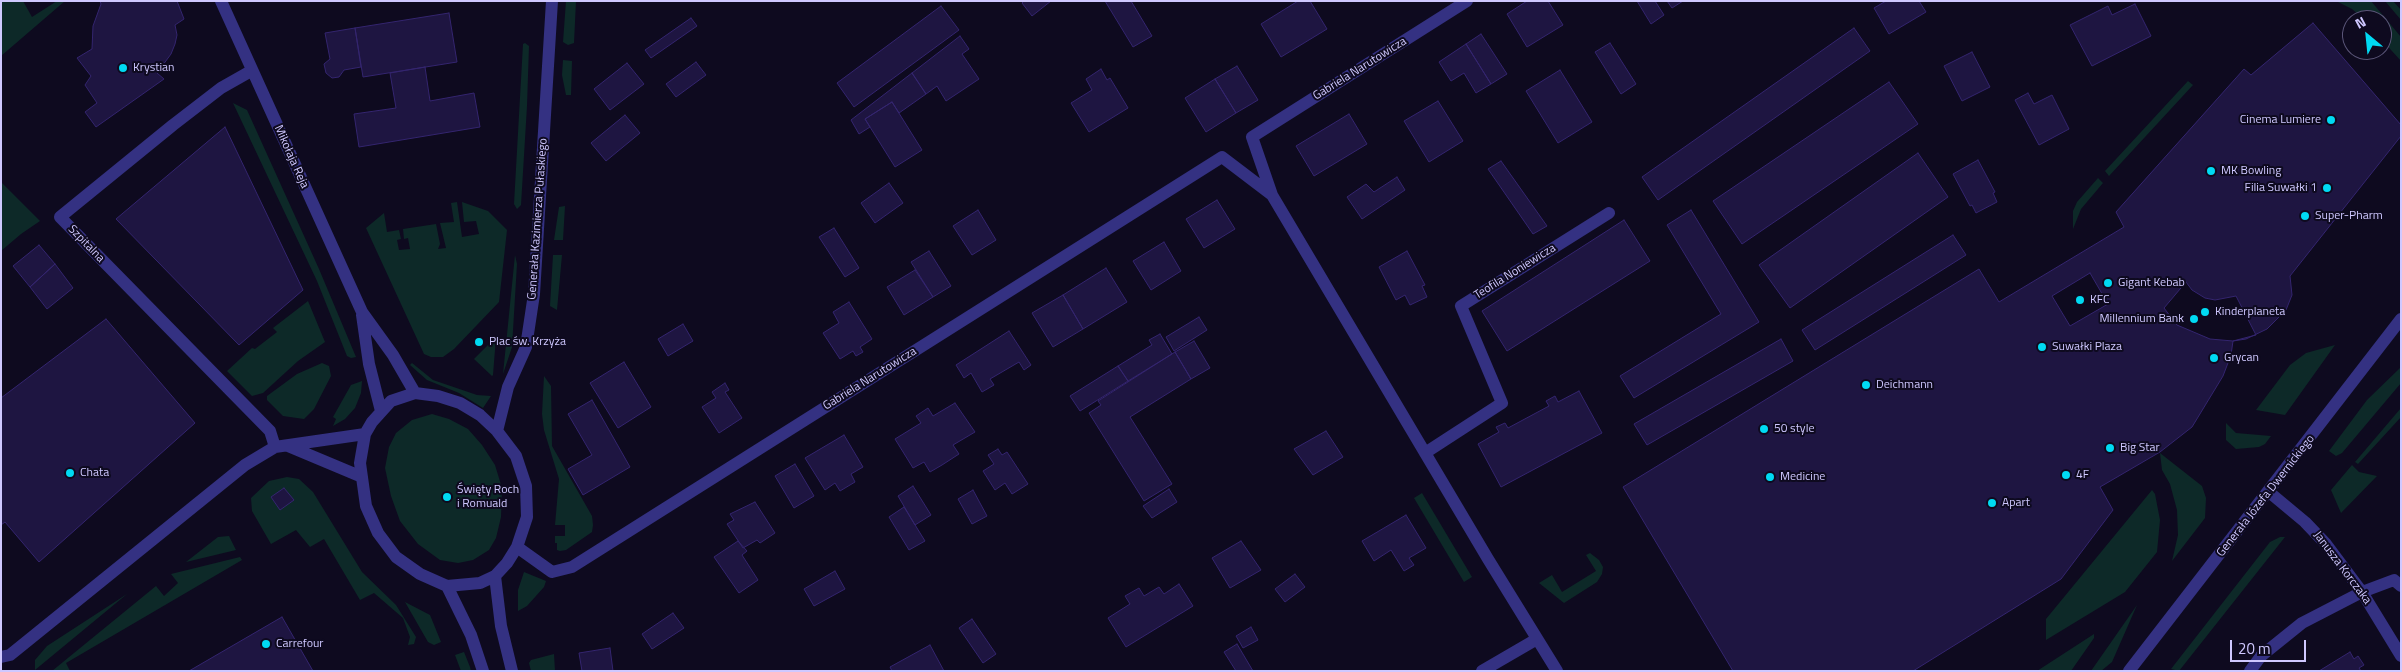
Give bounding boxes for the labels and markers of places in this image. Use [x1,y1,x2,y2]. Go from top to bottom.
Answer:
place label: Krystian [133,61,175,75]
marker: Krystian [117,62,129,74]
place label: Cinema Lumiere [2240,113,2321,127]
marker: Cinema Lumiere [2325,114,2337,126]
place label: MK Bowling [2221,164,2281,178]
marker: MK Bowling [2205,165,2217,177]
place label: Filia Suwałki 1 [2245,181,2317,195]
marker: Filia Suwałki 1 [2321,182,2333,194]
place label: Super-Pharm [2315,209,2383,223]
marker: Super-Pharm [2299,210,2311,222]
place label: Gigant Kebab [2118,276,2185,290]
marker: Gigant Kebab [2102,277,2114,289]
place label: KFC [2090,293,2110,307]
marker: KFC [2074,294,2086,306]
place label: Kinderplaneta [2215,305,2285,319]
marker: Kinderplaneta [2199,306,2211,318]
place label: Millennium Bank [2100,312,2184,326]
marker: Millennium Bank [2188,313,2200,325]
place label: Plac św. Krzyża [489,335,566,349]
marker: Plac św. Krzyża [473,336,485,348]
place label: Suwałki Plaza [2052,340,2122,354]
marker: Suwałki Plaza [2036,341,2048,353]
place label: Grycan [2224,351,2259,365]
marker: Grycan [2208,352,2220,364]
place label: Deichmann [1876,378,1933,392]
marker: Deichmann [1860,379,1872,391]
place label: 50 style [1774,422,1814,436]
marker: 50 style [1758,423,1770,435]
place label: Big Star [2120,441,2160,455]
marker: Big Star [2104,442,2116,454]
place label: Chata [80,466,109,480]
marker: Chata [64,467,76,479]
place label: 4F [2076,468,2089,482]
marker: 4F [2060,469,2072,481]
place label: Medicine [1780,470,1825,484]
marker: Medicine [1764,471,1776,483]
place label: Święty Roch i Romuald [457,483,519,511]
marker: Święty Roch i Romuald [441,491,453,503]
place label: Apart [2002,496,2030,510]
marker: Apart [1986,497,1998,509]
place label: Carrefour [276,637,324,651]
marker: Carrefour [260,638,272,650]

